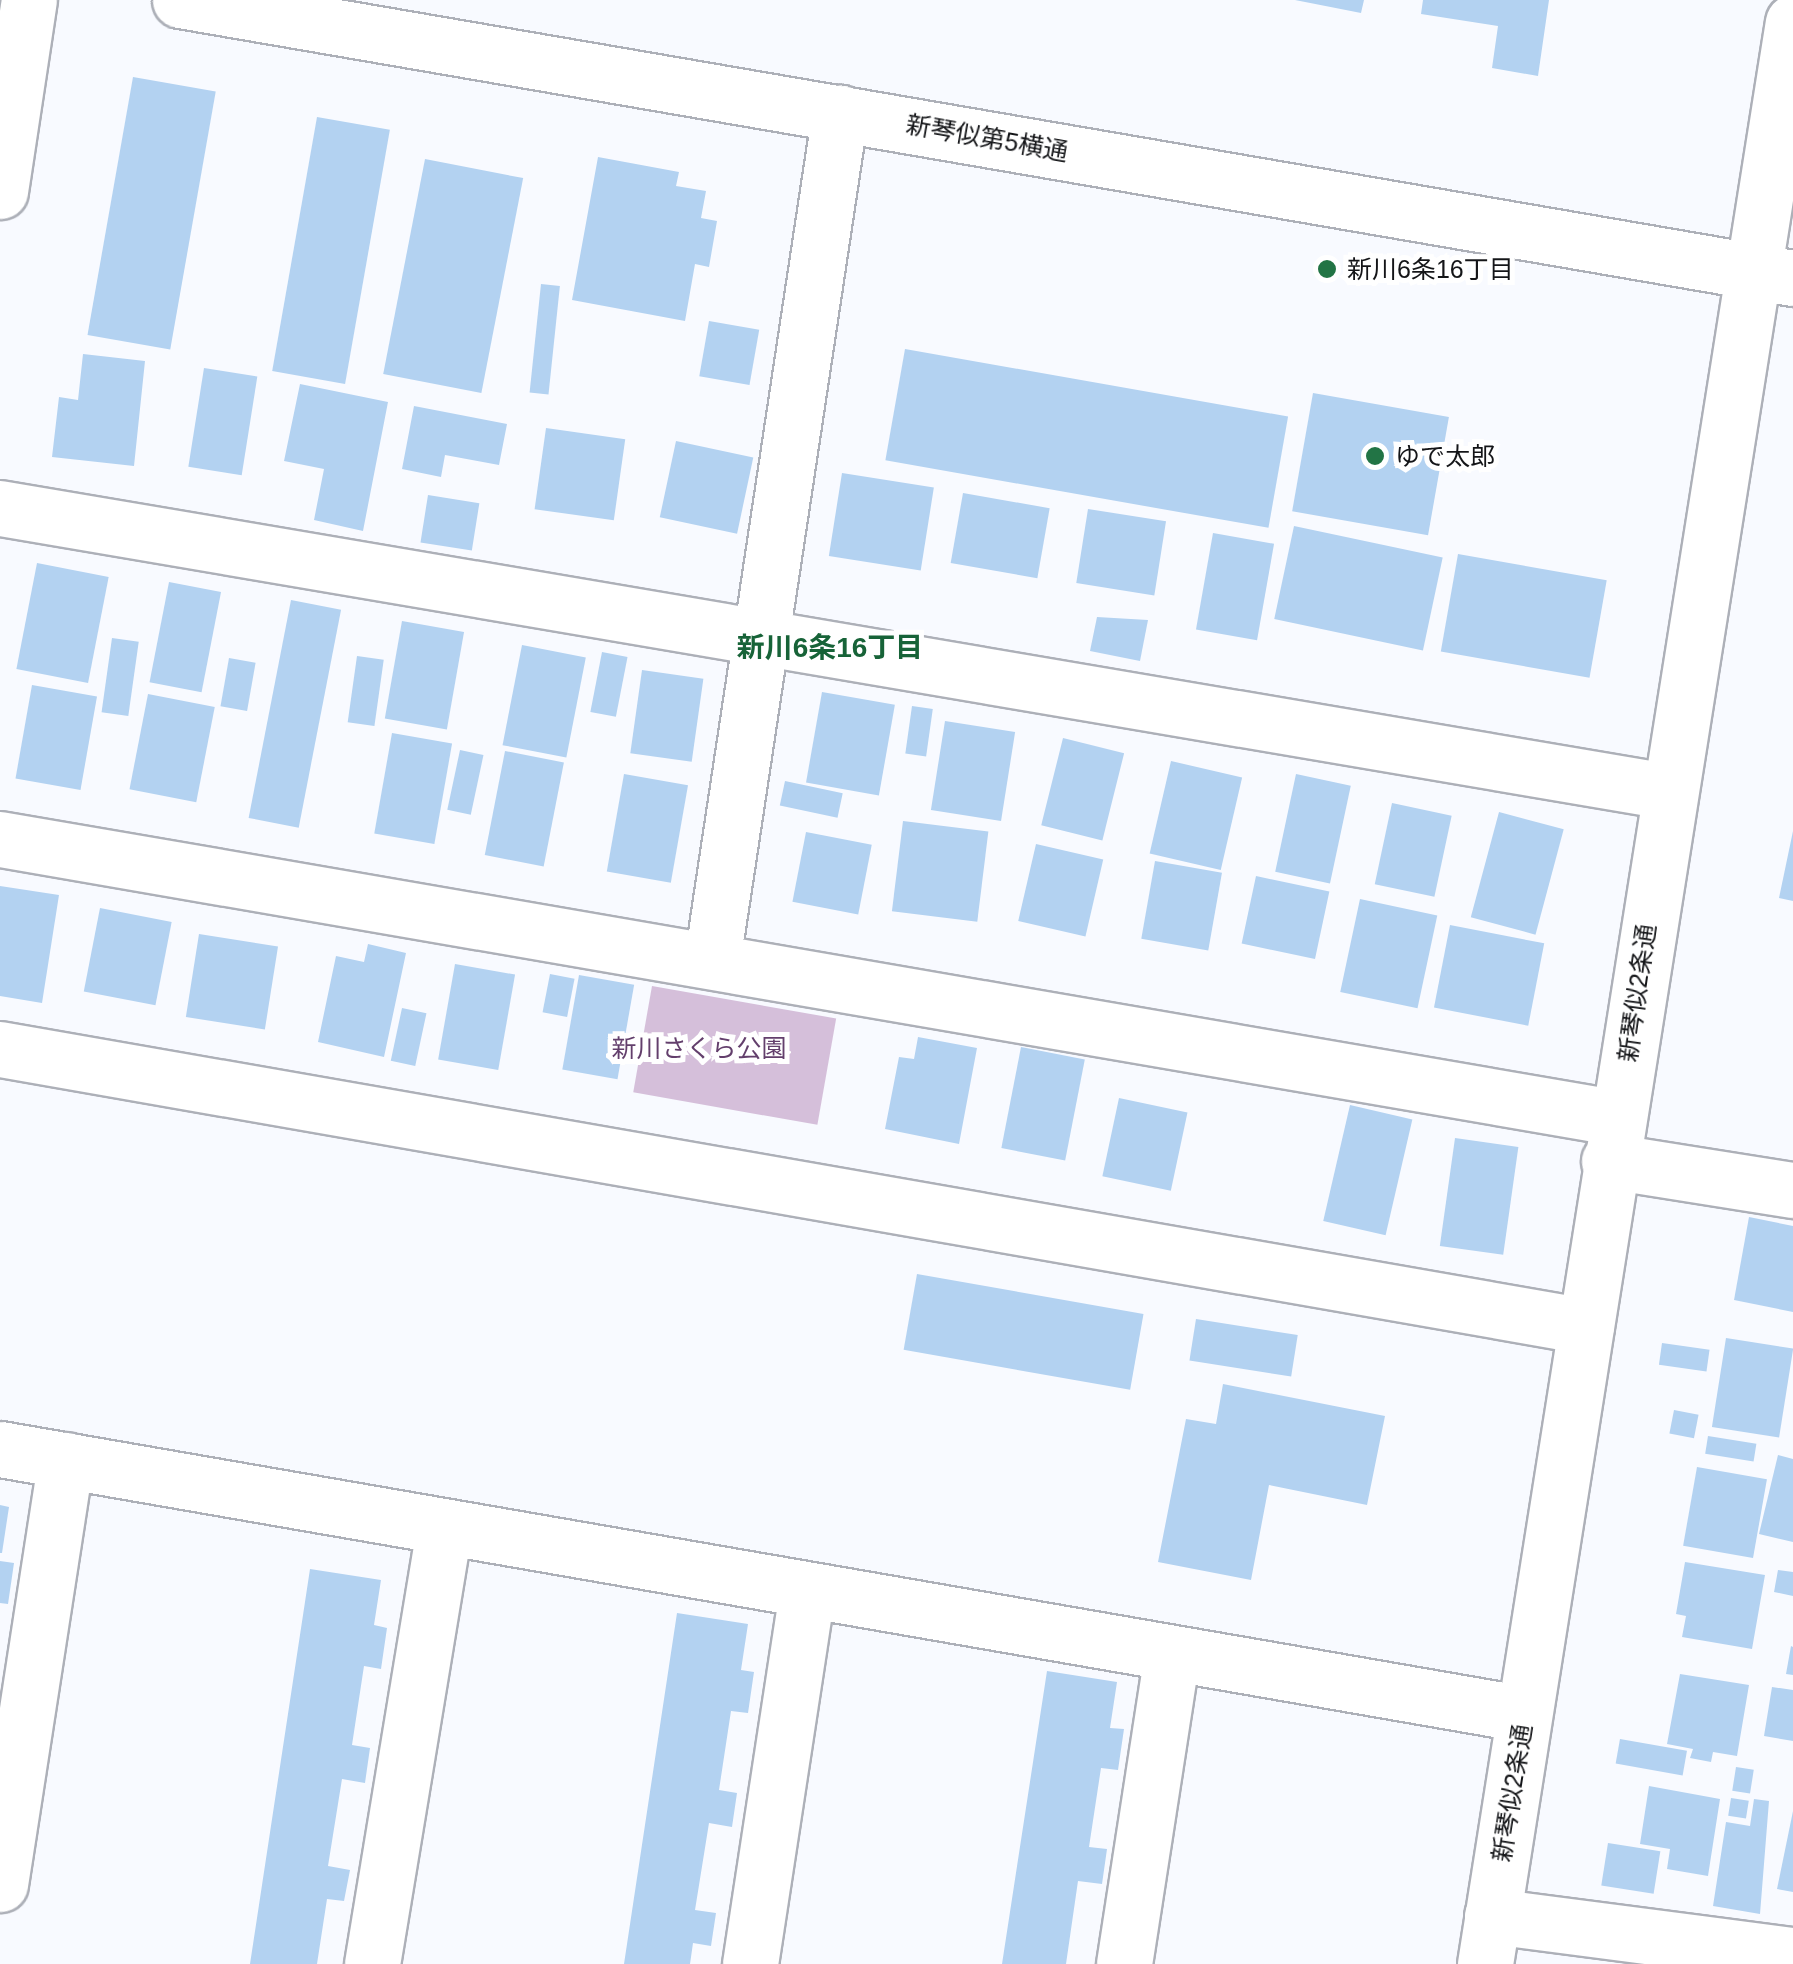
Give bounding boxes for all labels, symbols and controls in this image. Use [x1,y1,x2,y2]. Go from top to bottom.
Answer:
street label: 新琴似第5横通 [904,109,1070,167]
place label: 新川6条16丁目 [1347,254,1514,284]
marker: 新川6条16丁目 [1316,258,1338,280]
place label: ゆで太郎 [1395,441,1495,471]
marker: ゆで太郎 [1364,445,1386,467]
district label: 新川6条16丁目 [737,631,923,665]
street label: 新琴似2条通 [1612,922,1662,1064]
park label: 新川さくら公園 [612,1033,786,1063]
street label: 新琴似2条通 [1486,1722,1538,1864]

